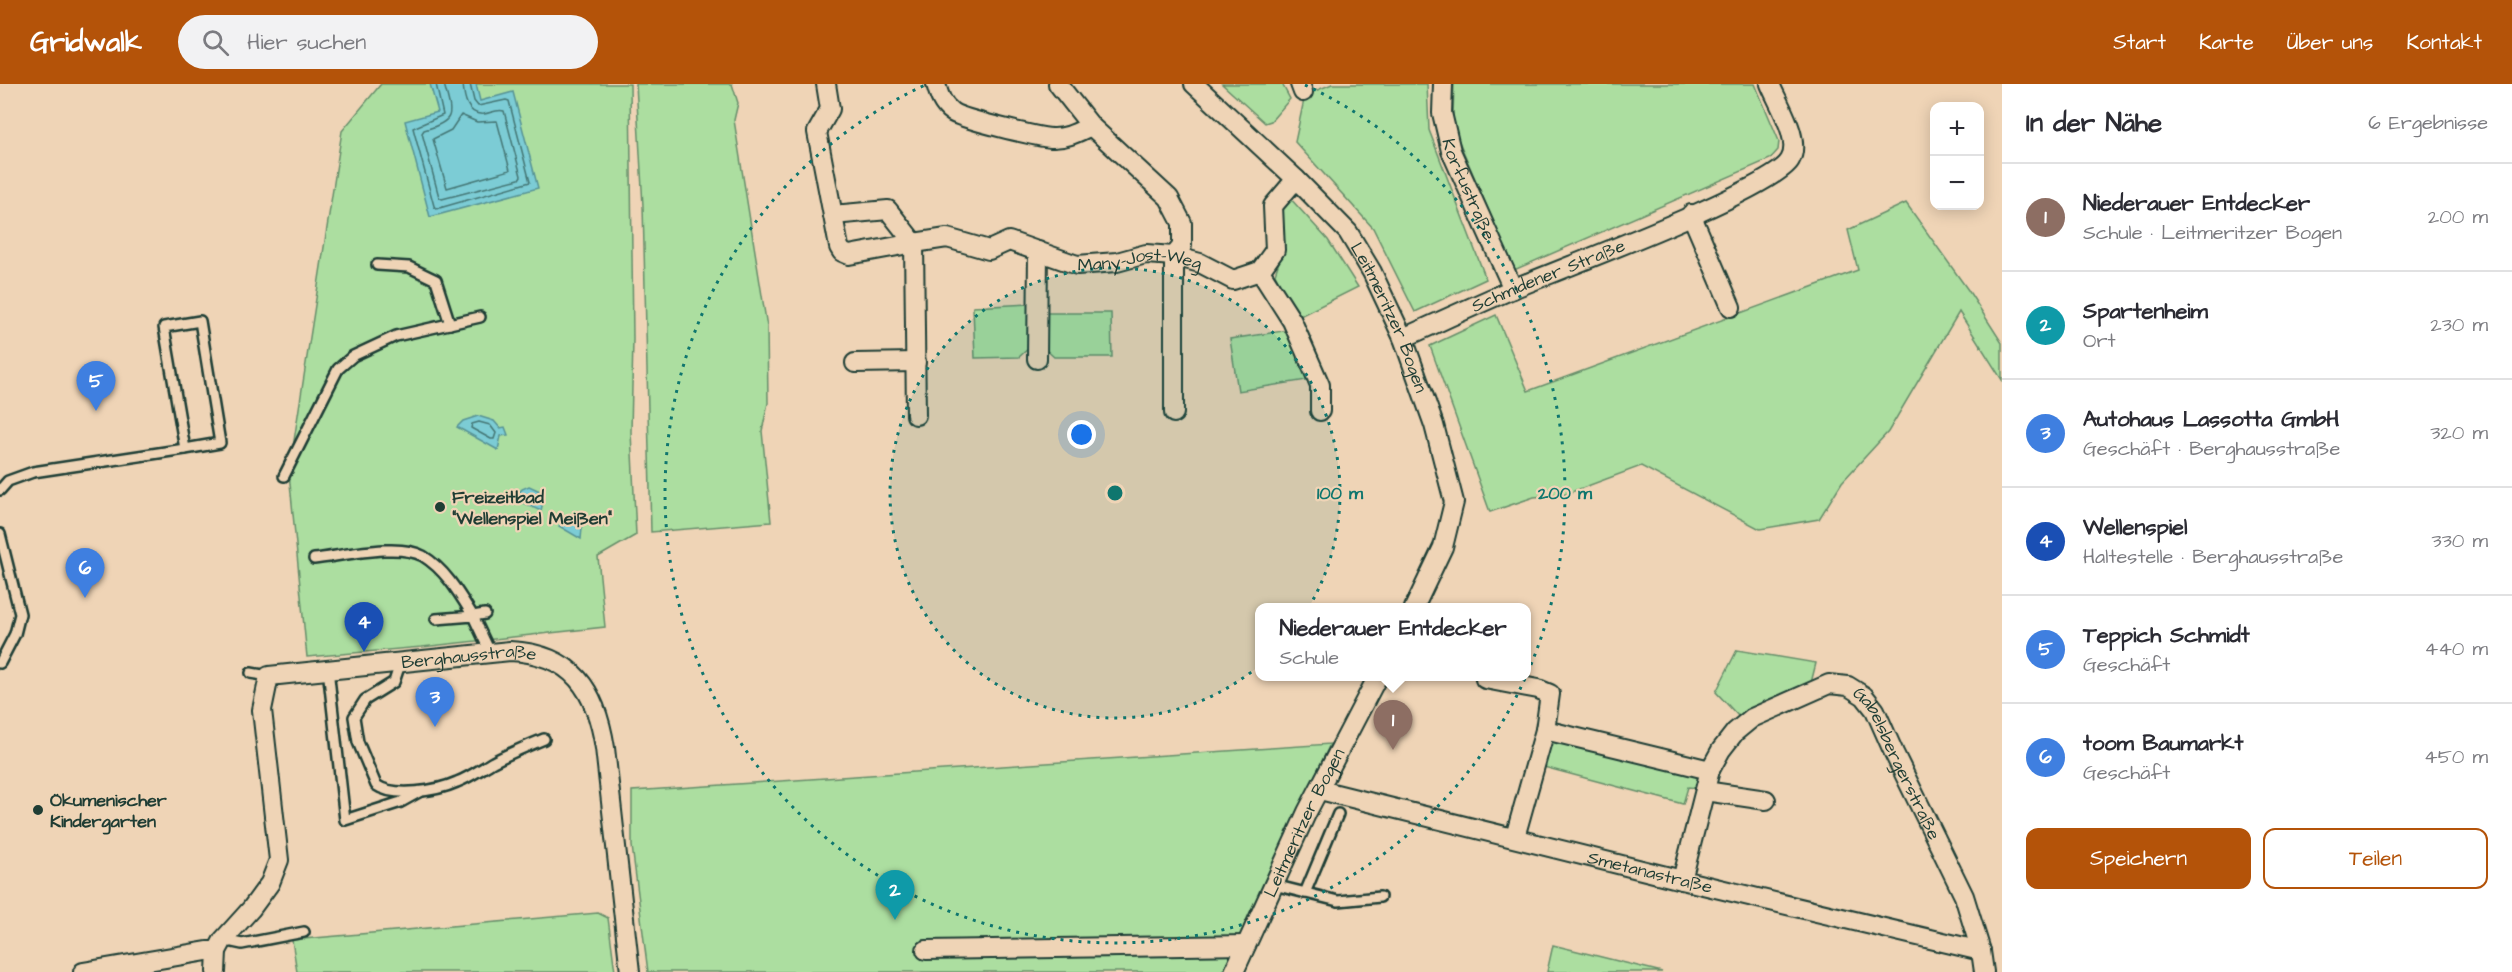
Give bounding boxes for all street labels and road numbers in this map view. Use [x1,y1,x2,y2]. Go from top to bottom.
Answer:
street label: Korfustraße [1436,136,1502,244]
street label: Schmidener Straße [1467,233,1629,318]
street label: Leitmeritzer Bogen [1344,238,1434,396]
street label: Many-Jost-Weg [1077,241,1205,277]
street label: Berghausstraße [400,638,539,675]
street label: Gabelsbergerstraße [1849,680,1947,844]
street label: Leitmeritzer Bogen [1257,744,1351,901]
street label: Smetanastraße [1585,844,1715,899]

